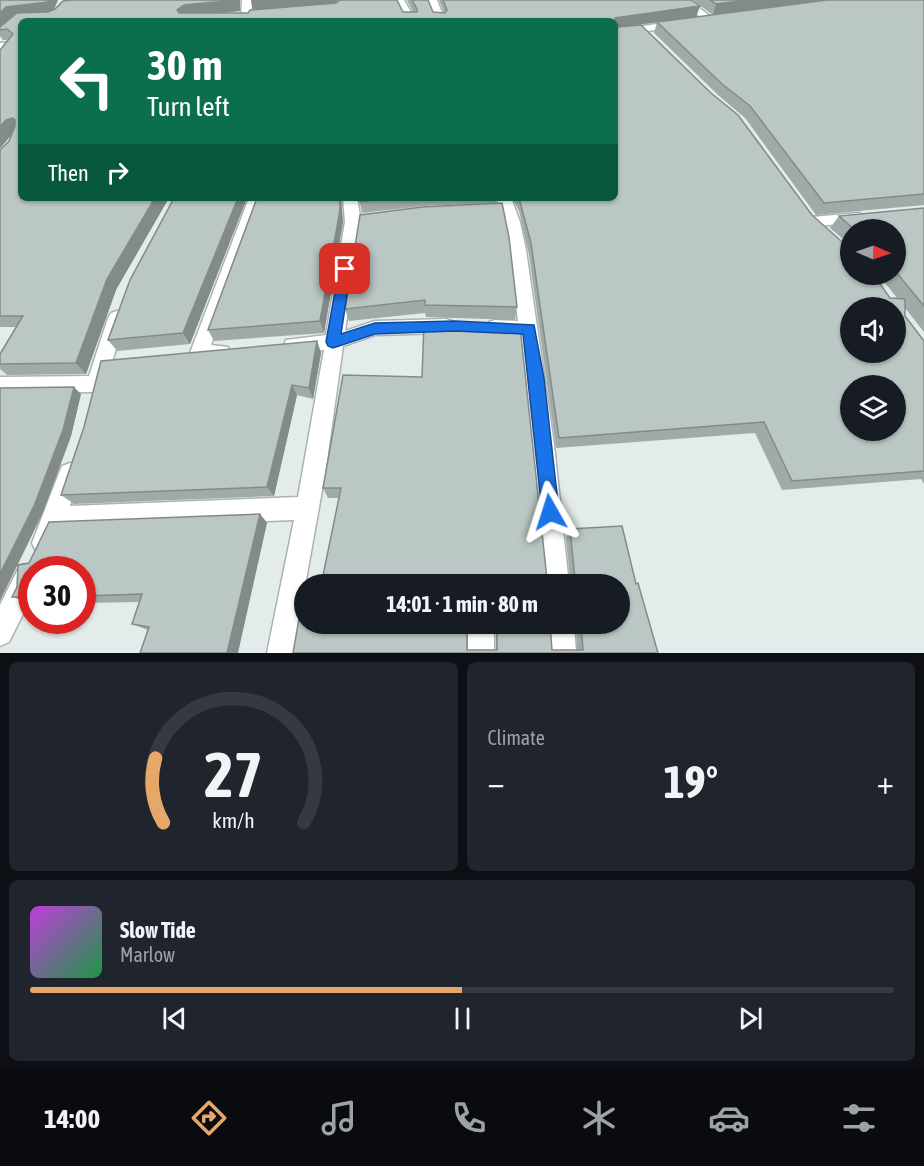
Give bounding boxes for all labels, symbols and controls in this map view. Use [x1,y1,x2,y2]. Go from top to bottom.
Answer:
text: 30 m [147,41,222,89]
icon: left [48,42,126,120]
text: Turn left [147,91,230,122]
icon: right [101,156,134,189]
text: Then [48,160,89,186]
north arrow [840,219,906,285]
map controls [840,219,906,441]
pin [319,243,370,294]
icon: arrive [328,252,361,285]
button: sound [840,297,906,363]
button: layers [840,375,906,441]
position arrow [518,480,582,544]
speed limit sign: 30 [18,556,96,634]
text: 14:01 · 1 min · 80 m [386,591,538,617]
text: Climate [488,726,545,749]
text: 27 [204,739,263,810]
text: 19° [663,756,718,808]
text: − [488,763,505,801]
text: + [877,763,894,801]
text: km/h [212,809,255,834]
text: Slow Tide [120,917,196,943]
text: Marlow [120,943,175,966]
icon: previous [158,1002,191,1035]
icon: pause [446,1002,479,1035]
icon: next [734,1002,767,1035]
icon: directions [188,1097,230,1139]
icon: music [318,1097,360,1139]
icon: phone [448,1097,490,1139]
icon: climate [578,1097,620,1139]
icon: car [708,1097,750,1139]
icon: filters [838,1097,880,1139]
text: 14:00 [44,1103,100,1134]

